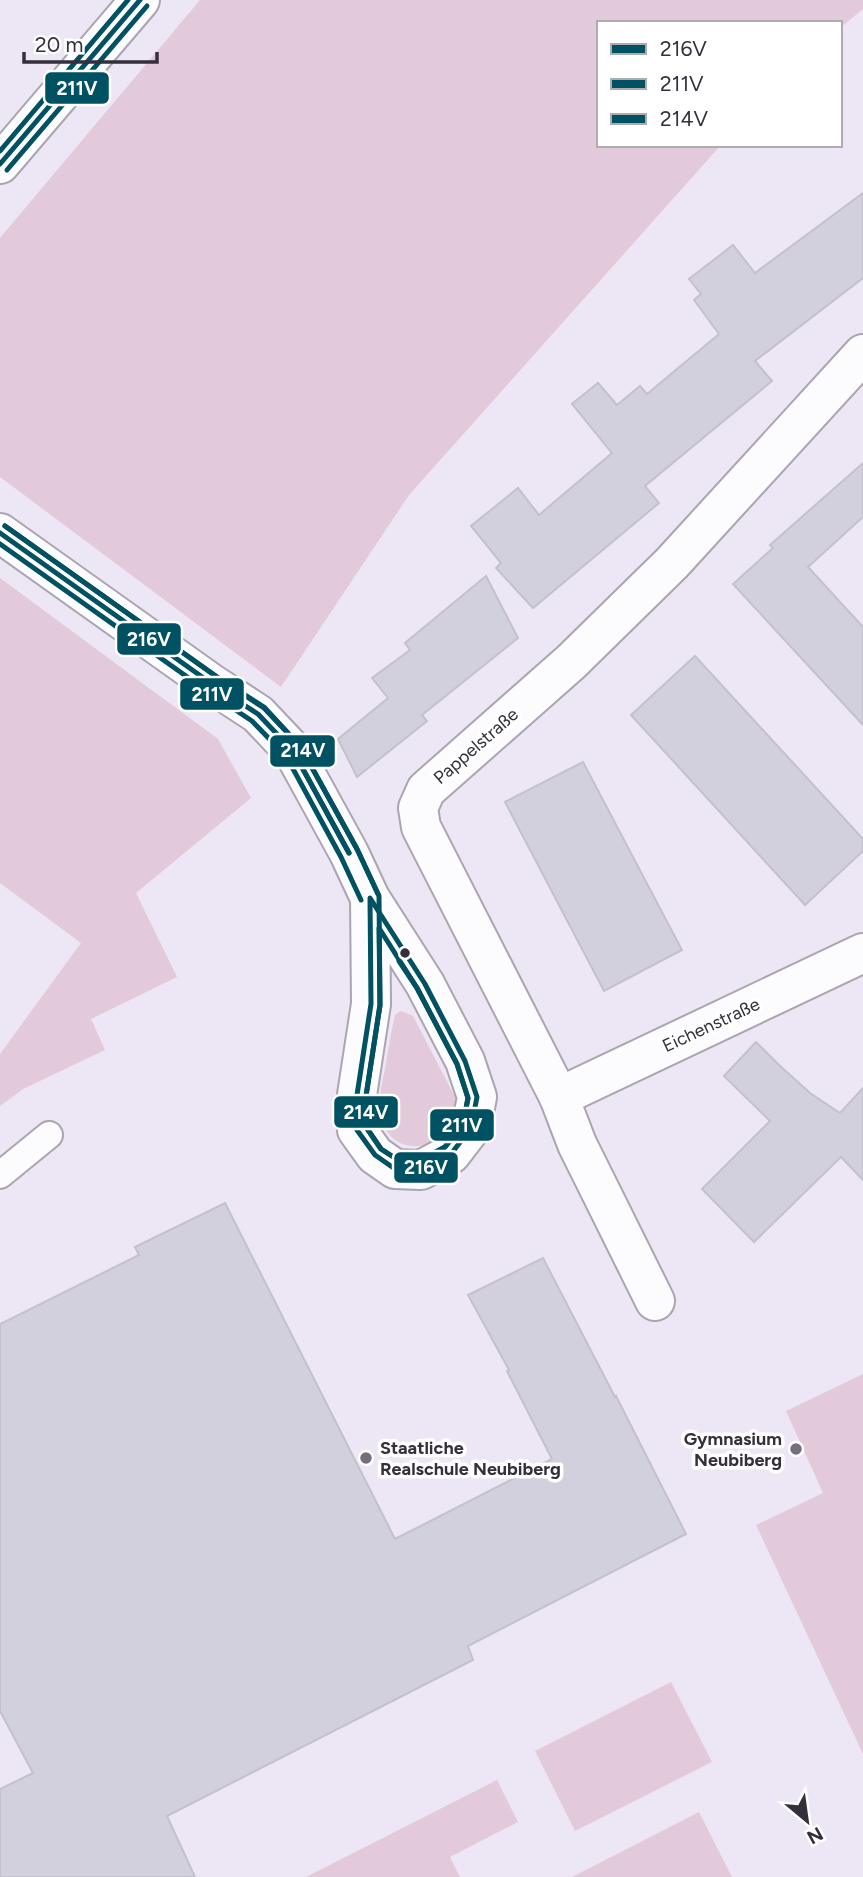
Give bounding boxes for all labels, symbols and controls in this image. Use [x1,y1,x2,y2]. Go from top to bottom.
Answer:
scale bar [24,21,158,65]
legend [597,21,842,147]
text: 20 m [35,32,83,57]
text: 216V [660,36,707,61]
line badge: 211V [44,71,110,105]
text: 211V [660,71,704,96]
text: 211V [57,77,98,100]
text: 214V [660,106,708,131]
line badge: 216V [116,622,182,656]
text: 216V [127,628,171,651]
line badge: 211V [179,677,245,711]
text: 211V [192,683,233,706]
street label: Pappelstraße [429,703,523,789]
line badge: 214V [269,734,336,768]
text: 214V [281,739,326,762]
unlabelled marker [398,946,412,960]
street label: Eichenstraße [659,993,763,1057]
line badge: 214V [333,1095,399,1129]
text: 214V [344,1101,389,1124]
line badge: 211V [429,1108,495,1142]
text: 211V [442,1114,483,1137]
line badge: 216V [393,1151,459,1184]
text: 216V [404,1156,448,1179]
place label: Gymnasium Neubiberg [684,1428,782,1471]
place label: Staatliche Realschule Neubiberg [380,1437,561,1480]
marker: Gymnasium Neubiberg [788,1441,804,1457]
marker: Staatliche Realschule Neubiberg [358,1450,374,1466]
north arrow [772,1786,842,1856]
text: N [803,1822,827,1849]

